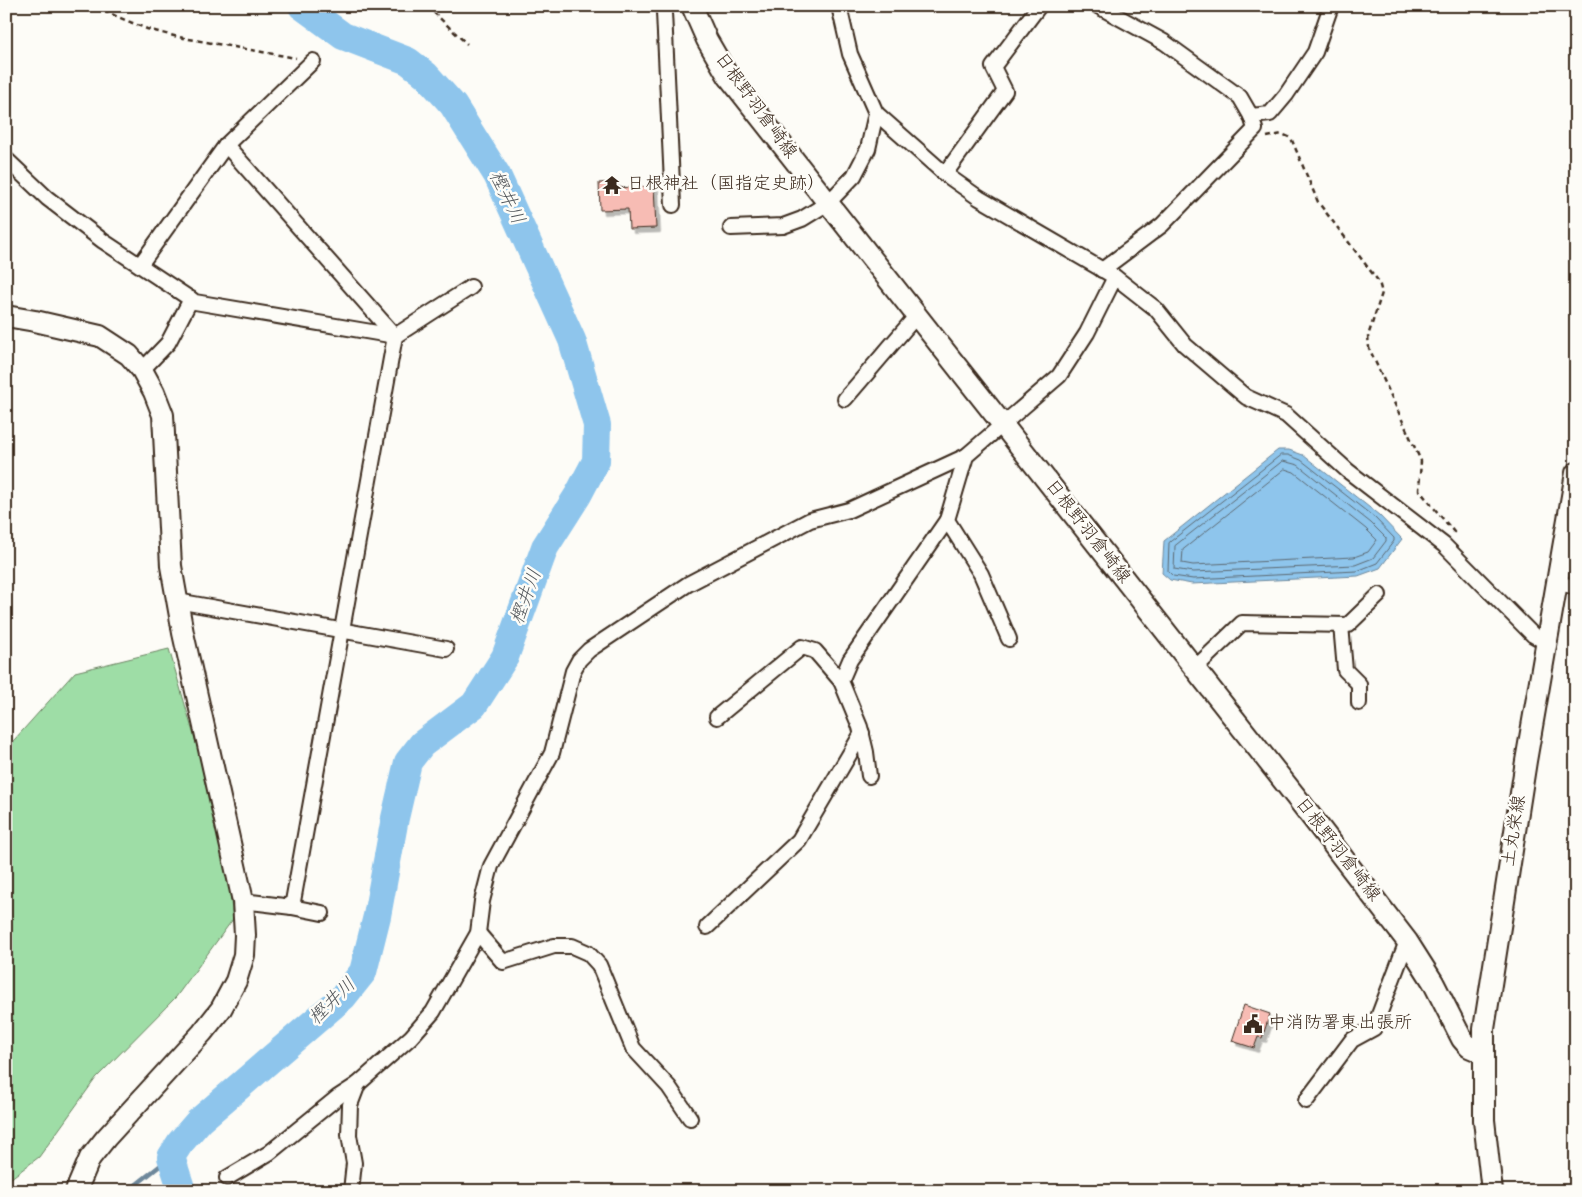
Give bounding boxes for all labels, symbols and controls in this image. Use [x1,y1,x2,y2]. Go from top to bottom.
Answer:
street label: 日根野羽倉崎線 [707,47,803,165]
water label: 樫井川 [481,166,531,230]
place label: 日根神社（国指定史跡） [627,172,825,198]
temple icon: 日根神社（国指定史跡） [601,174,623,196]
street label: 日根野羽倉崎線 [1038,474,1136,590]
water label: 樫井川 [505,566,549,628]
street label: 日根野羽倉崎線 [1288,792,1386,908]
street label: 土丸栄線 [1497,793,1533,869]
water label: 樫井川 [303,972,363,1032]
place label: 中消防署東出張所 [1268,1011,1412,1037]
public building icon: 中消防署東出張所 [1242,1013,1264,1035]

